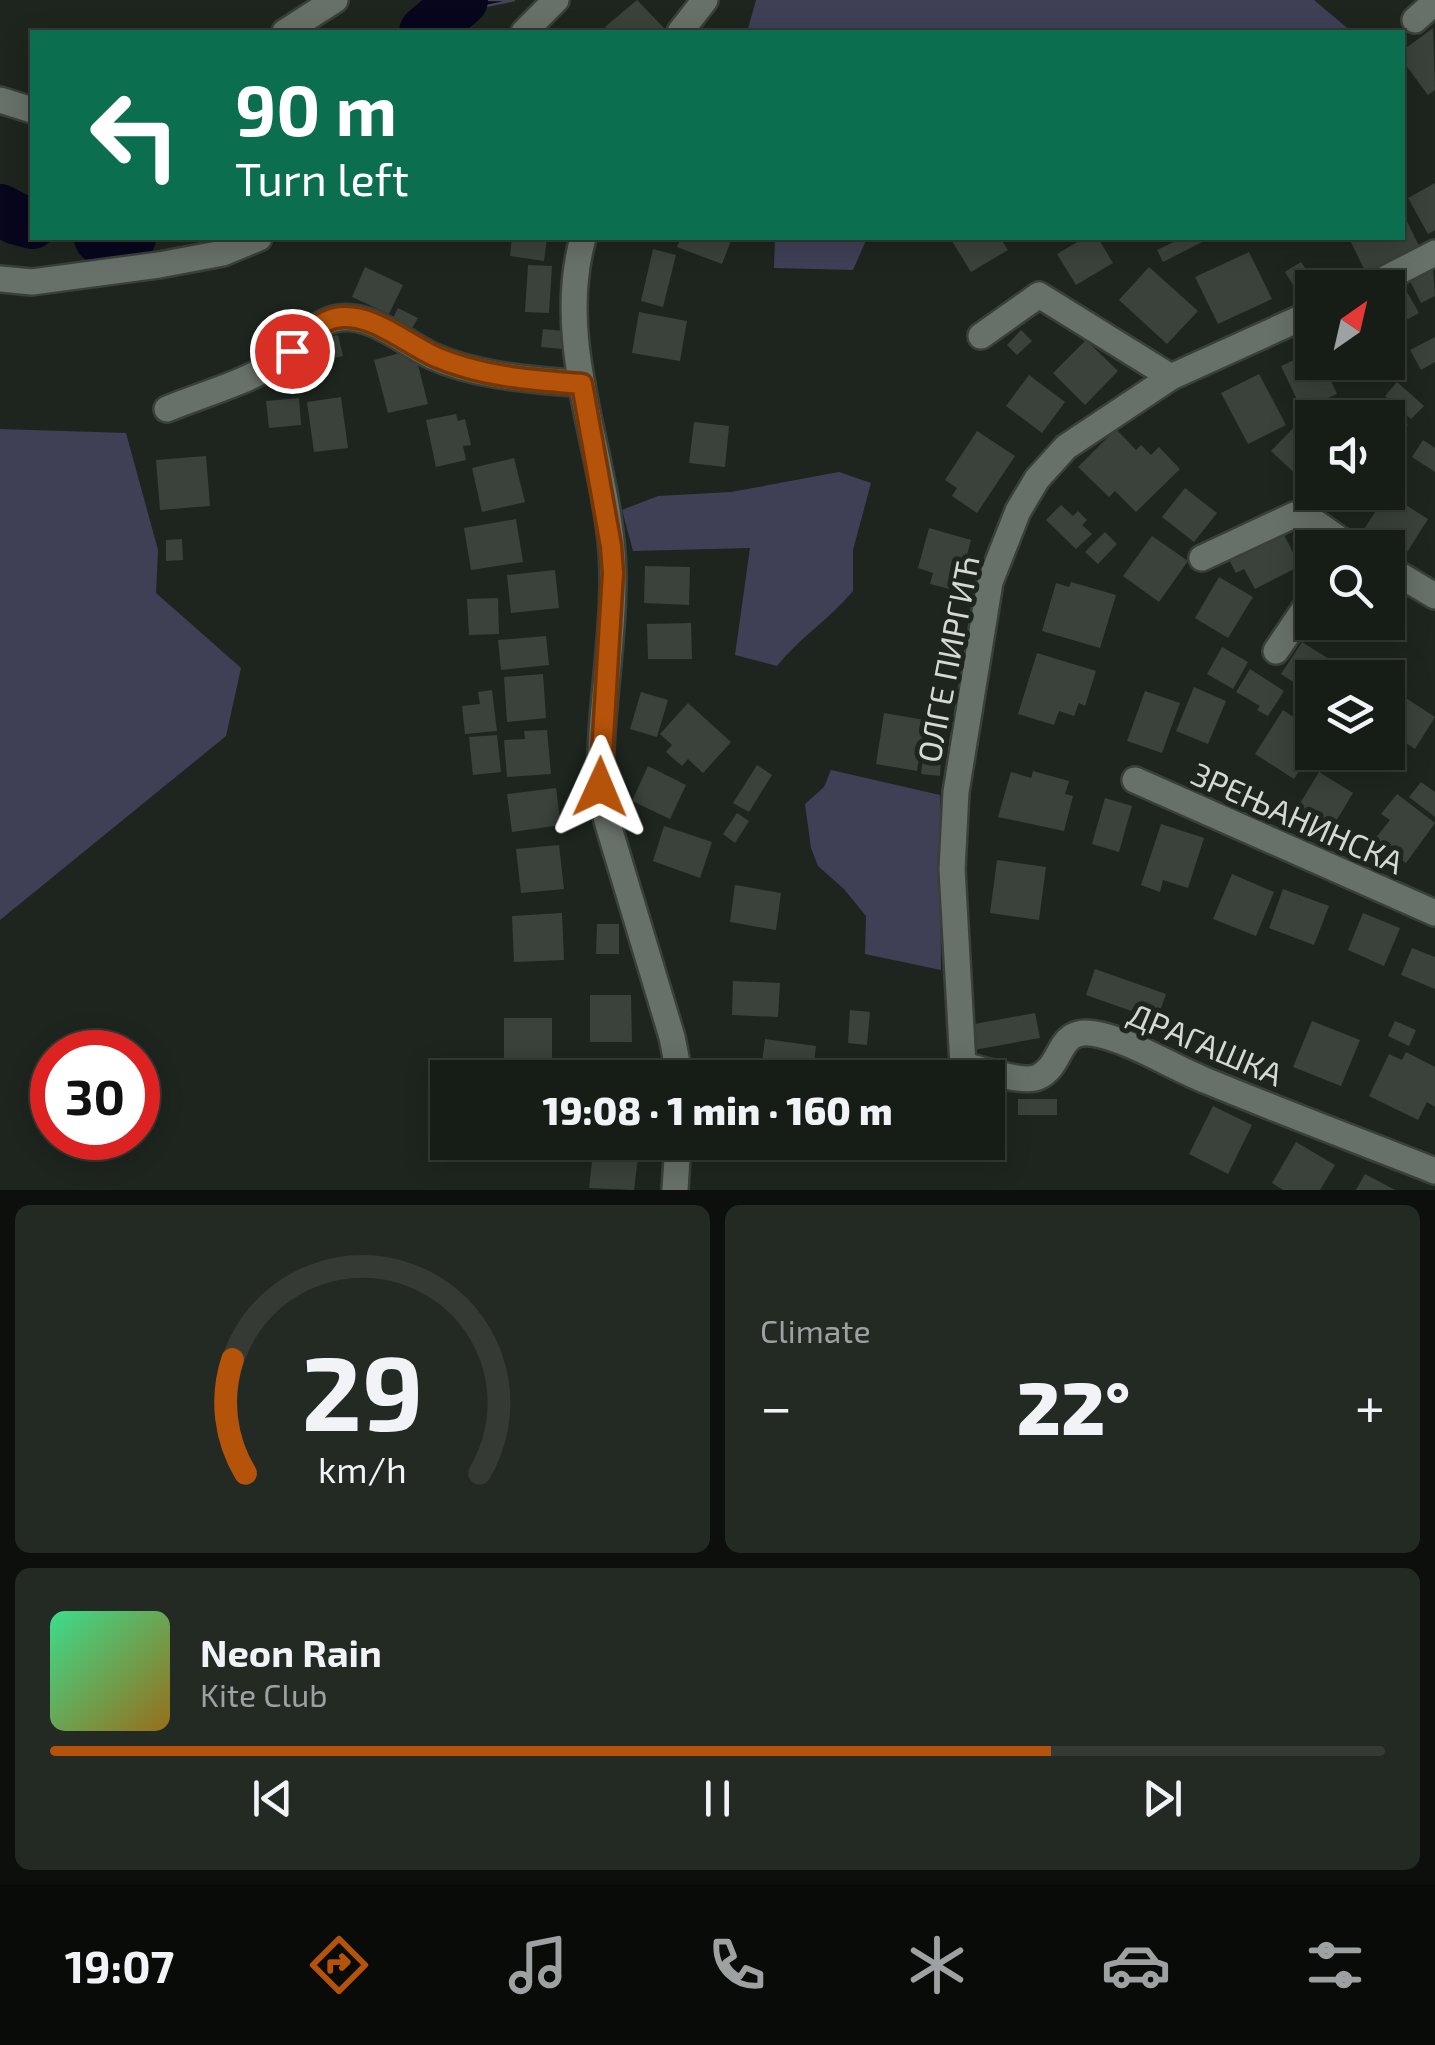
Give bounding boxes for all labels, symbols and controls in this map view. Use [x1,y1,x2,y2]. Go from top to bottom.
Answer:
text: 90 m [235,66,397,150]
icon: left [70,70,200,200]
text: Turn left [235,151,409,205]
north arrow [1295,270,1405,380]
map controls [1295,270,1405,770]
pin [250,309,335,394]
icon: arrive [265,324,320,379]
button: sound [1295,400,1405,510]
button: search [1295,530,1405,640]
street label: ОЛГЕ ПИРГИЋ [908,553,986,765]
button: layers [1295,660,1405,770]
position arrow [548,735,652,839]
street label: ЗРЕЊАНИНСКА [1186,753,1410,881]
street label: ДРАГАШКА [1123,994,1289,1093]
speed limit sign: 30 [30,1030,160,1160]
text: 19:08 · 1 min · 160 m [543,1087,892,1133]
text: Climate [760,1311,871,1349]
text: 29 [302,1327,423,1452]
text: 22° [1017,1360,1130,1450]
text: − [760,1372,792,1438]
text: + [1355,1372,1385,1438]
text: km/h [318,1447,407,1490]
text: Neon Rain [200,1629,382,1675]
text: Kite Club [200,1675,328,1713]
icon: previous [245,1771,300,1826]
icon: pause [690,1771,745,1826]
icon: next [1135,1771,1190,1826]
icon: directions [304,1930,374,2000]
icon: music [503,1930,573,2000]
icon: phone [702,1930,772,2000]
icon: climate [902,1930,972,2000]
icon: car [1101,1930,1171,2000]
icon: filters [1300,1930,1370,2000]
text: 19:07 [65,1938,174,1992]

